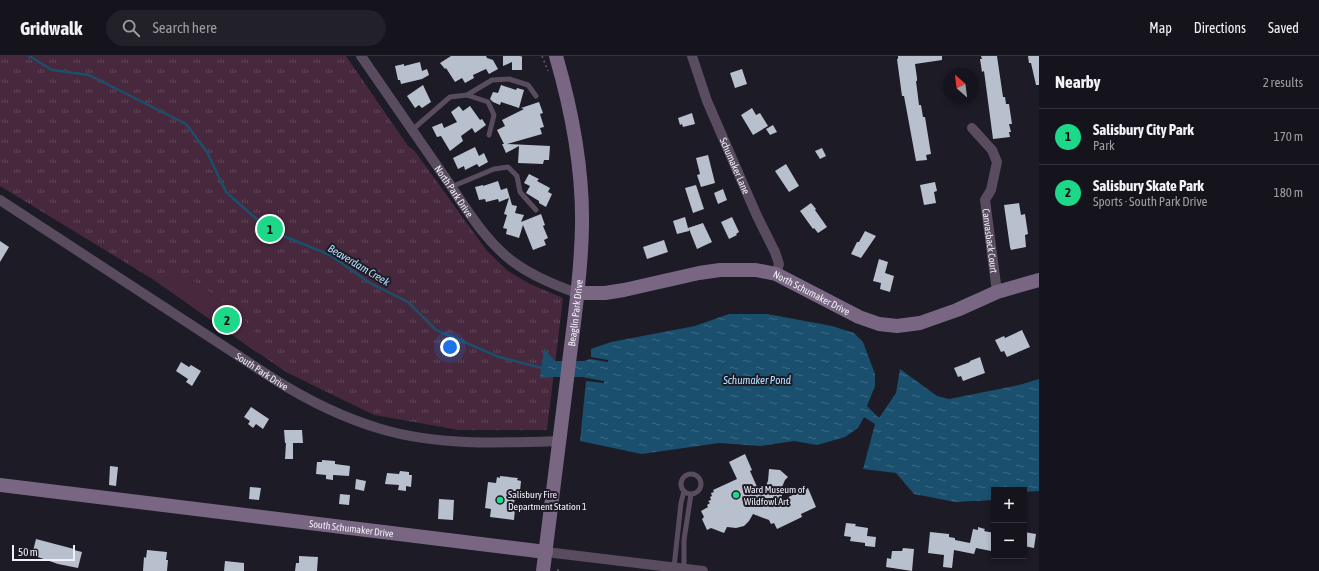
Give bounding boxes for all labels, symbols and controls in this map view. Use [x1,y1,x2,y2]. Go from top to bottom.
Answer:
search box [106,10,386,46]
text: Gridwalk [20,17,82,39]
icon: search [120,17,142,39]
text: Search here [152,19,217,36]
text: Map [1149,20,1172,36]
text: Directions [1194,20,1246,36]
text: Saved [1268,20,1299,36]
north arrow [943,68,979,104]
text: Nearby [1055,72,1101,92]
text: 2 results [1263,75,1303,90]
text: Salisbury City Park [1093,121,1194,138]
text: 1 [1065,129,1071,144]
text: 170 m [1274,129,1303,144]
street label: Schumaker Lane [718,136,752,196]
text: Park [1093,138,1115,153]
street label: North Park Drive [432,163,475,220]
text: Salisbury Skate Park [1093,177,1204,194]
text: 2 [1065,185,1071,200]
text: 180 m [1274,185,1303,200]
text: Sports · South Park Drive [1093,194,1208,209]
street label: Canvasback Court [980,208,999,274]
pin: 1 [257,214,283,244]
water label: Beaverdam Creek [326,242,392,288]
street label: North Schumaker Drive [771,269,852,318]
street label: Beaglin Park Drive [566,279,585,347]
pin: 2 [214,305,240,335]
your location [440,337,460,357]
street label: South Park Drive [233,350,290,393]
water label: Schumaker Pond [722,374,791,386]
place label: Ward Museum of Wildfowl Art [744,484,805,507]
map controls [991,487,1027,559]
button: + [991,487,1027,523]
place label: Salisbury Fire Department Station 1 [508,489,587,512]
marker: Ward Museum of Wildfowl Art [731,490,741,500]
marker: Salisbury Fire Department Station 1 [495,495,505,505]
street label: South Schumaker Drive [309,518,395,539]
button: − [991,523,1027,559]
scale bar [12,543,75,562]
text: 50 m [18,546,38,558]

